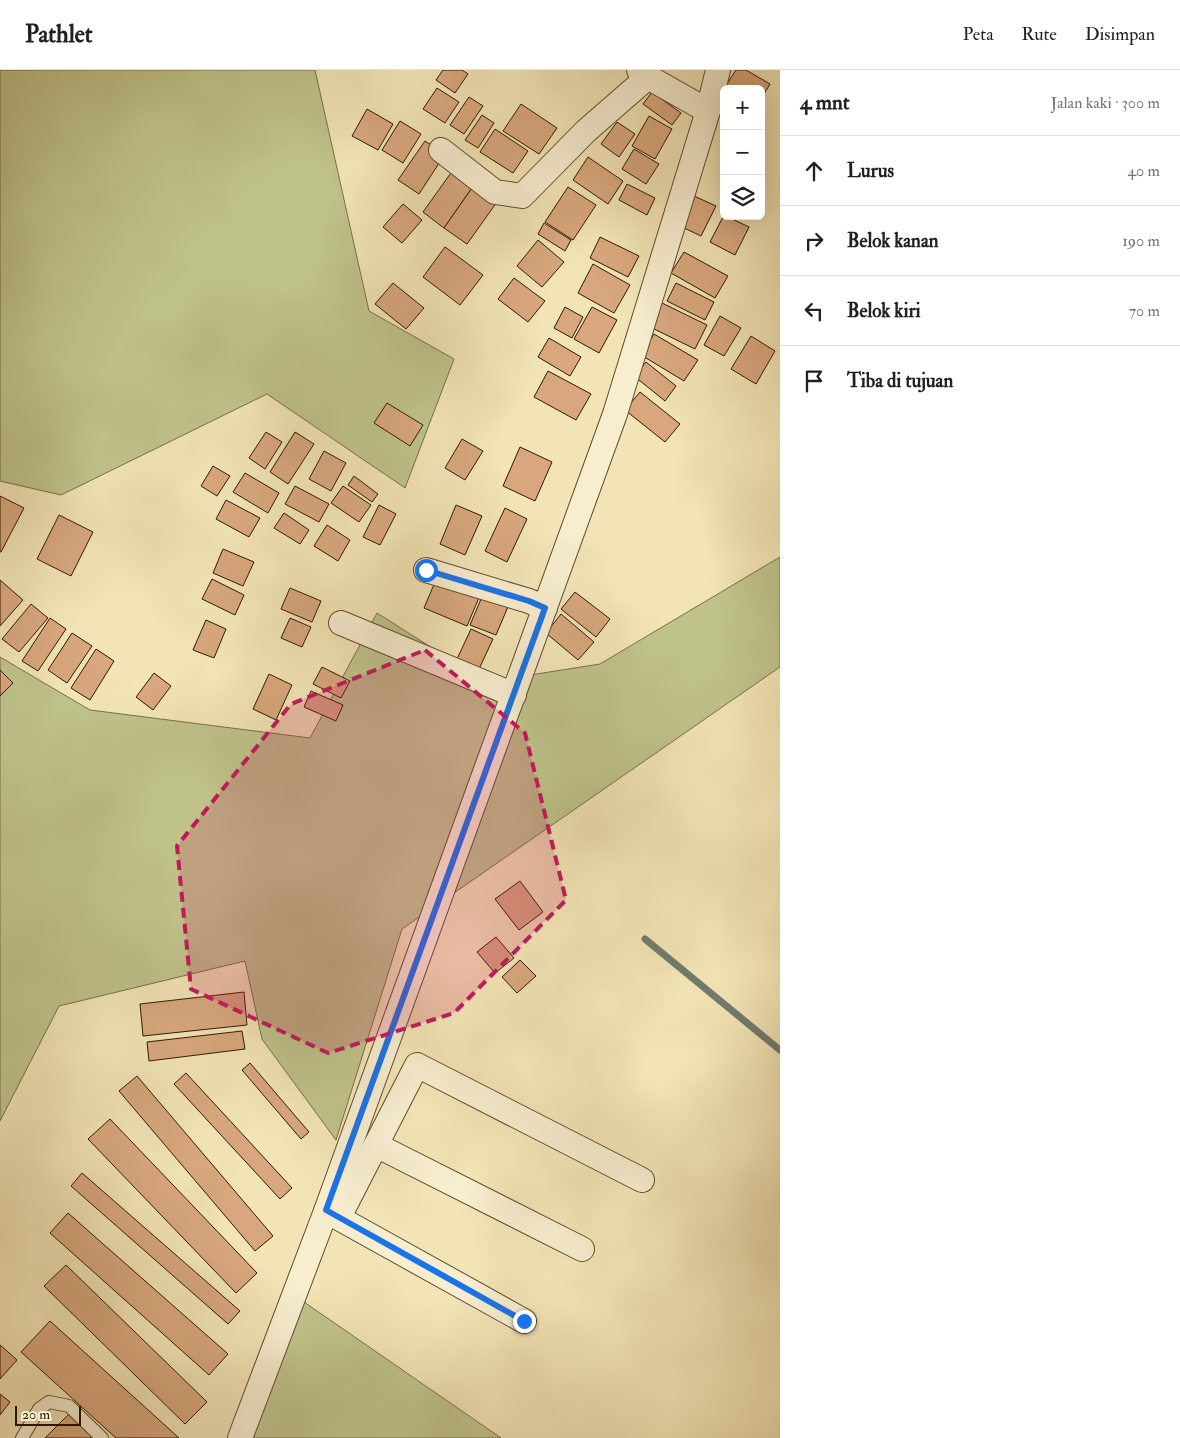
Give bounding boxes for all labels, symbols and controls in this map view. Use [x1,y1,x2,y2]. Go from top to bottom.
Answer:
text: Pathlet [25,19,93,50]
text: Peta [963,23,994,46]
text: Rute [1022,23,1057,46]
text: Disimpan [1085,23,1155,46]
map controls [720,85,765,220]
button: + [720,85,765,130]
text: 4 mnt [800,89,850,116]
text: Jalan kaki · 300 m [1051,93,1160,113]
button: − [720,130,765,175]
icon: ahead [800,157,828,185]
text: Lurus [847,159,894,183]
text: 40 m [1127,161,1160,181]
button: layers [720,175,765,220]
icon: right [800,227,828,255]
text: Belok kanan [847,229,938,253]
text: 190 m [1122,231,1160,251]
icon: left [800,297,828,325]
text: Belok kiri [847,299,921,323]
text: 70 m [1129,301,1160,321]
icon: arrive [800,367,828,395]
text: Tiba di tujuan [847,369,953,393]
route start [415,559,438,582]
route end [513,1310,536,1333]
scale bar [15,1403,81,1426]
text: 20 m [22,1406,50,1423]

